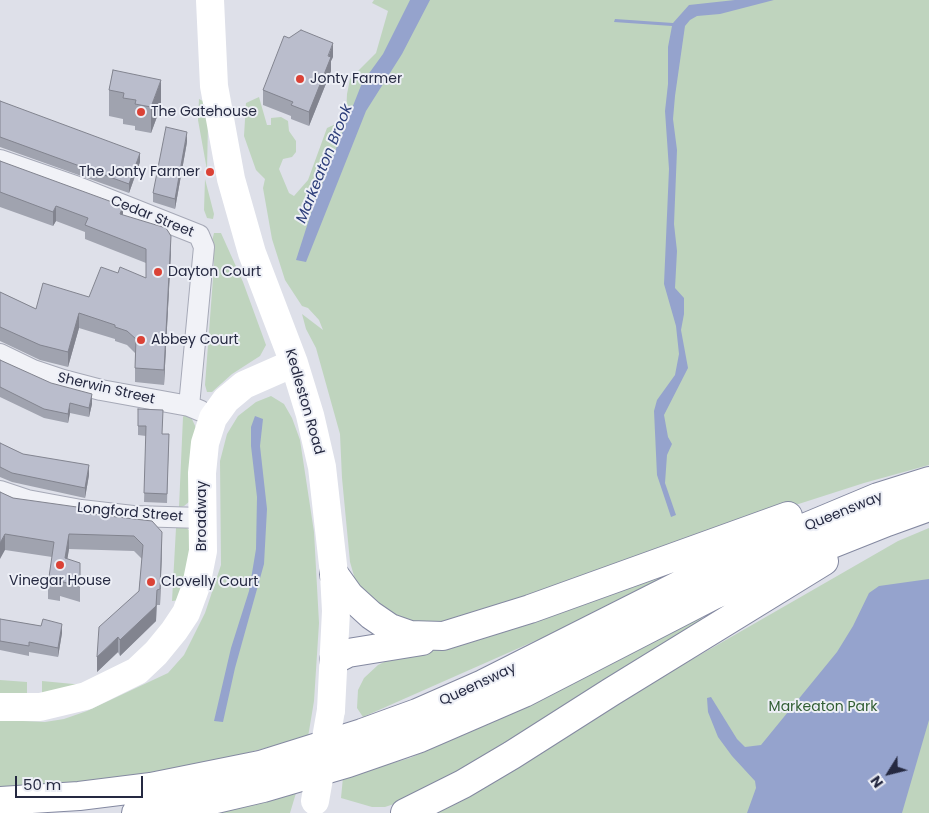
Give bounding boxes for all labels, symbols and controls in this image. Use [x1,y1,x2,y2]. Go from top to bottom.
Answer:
place label: Jonty Farmer [310,71,402,87]
marker: Jonty Farmer [294,73,306,85]
water label: Markeaton Brook [293,102,357,226]
place label: The Gatehouse [151,104,257,120]
marker: The Gatehouse [135,106,147,118]
place label: The Jonty Farmer [79,164,200,180]
marker: The Jonty Farmer [204,166,216,178]
street label: Cedar Street [108,193,196,241]
place label: Dayton Court [168,264,261,280]
marker: Dayton Court [152,266,164,278]
place label: Abbey Court [151,332,239,348]
marker: Abbey Court [135,334,147,346]
street label: Kedleston Road [281,347,327,457]
street label: Sherwin Street [56,370,156,408]
street label: Broadway [194,481,210,551]
street label: Queensway [803,489,885,535]
street label: Longford Street [76,500,184,526]
marker: Vinegar House [54,559,66,571]
place label: Vinegar House [9,573,111,589]
place label: Clovelly Court [161,574,258,590]
marker: Clovelly Court [145,576,157,588]
street label: Queensway [437,660,519,710]
park label: Markeaton Park [769,699,877,715]
north arrow [864,748,914,798]
scale bar [18,766,145,798]
text: N [866,772,888,792]
text: 50 m [23,774,61,795]

